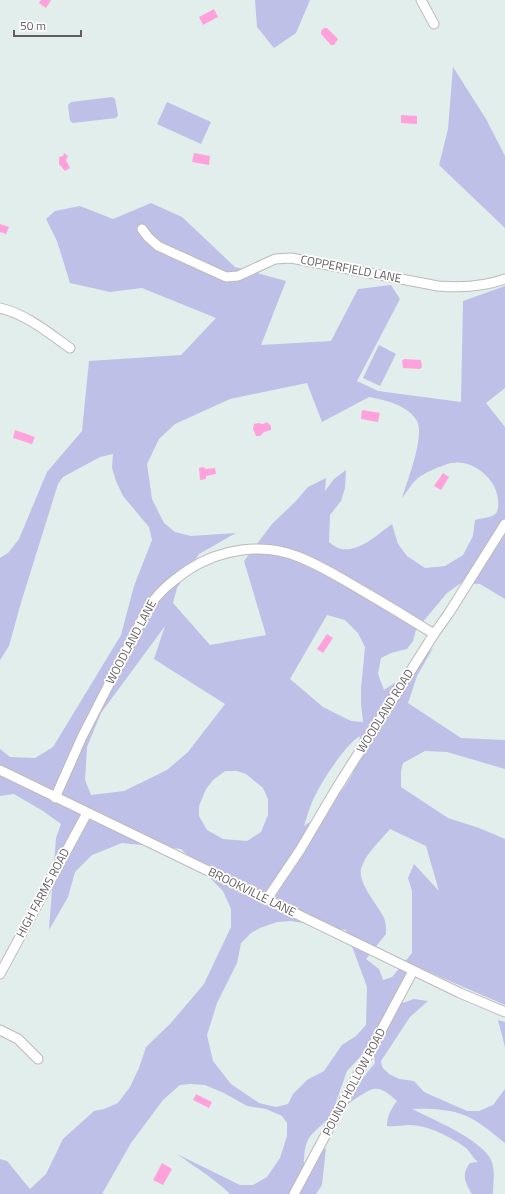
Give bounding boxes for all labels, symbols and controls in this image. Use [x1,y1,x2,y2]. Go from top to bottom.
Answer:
scale bar [14,12,81,38]
text: 50 m [20,16,46,35]
street label: COPPERFIELD LANE [299,249,403,288]
street label: WOODLAND LANE [100,596,161,687]
street label: WOODLAND ROAD [351,665,418,756]
street label: HIGH FARMS ROAD [11,844,74,941]
street label: BROOKVILLE LANE [205,862,300,921]
street label: POUND HOLLOW ROAD [317,1024,390,1139]

